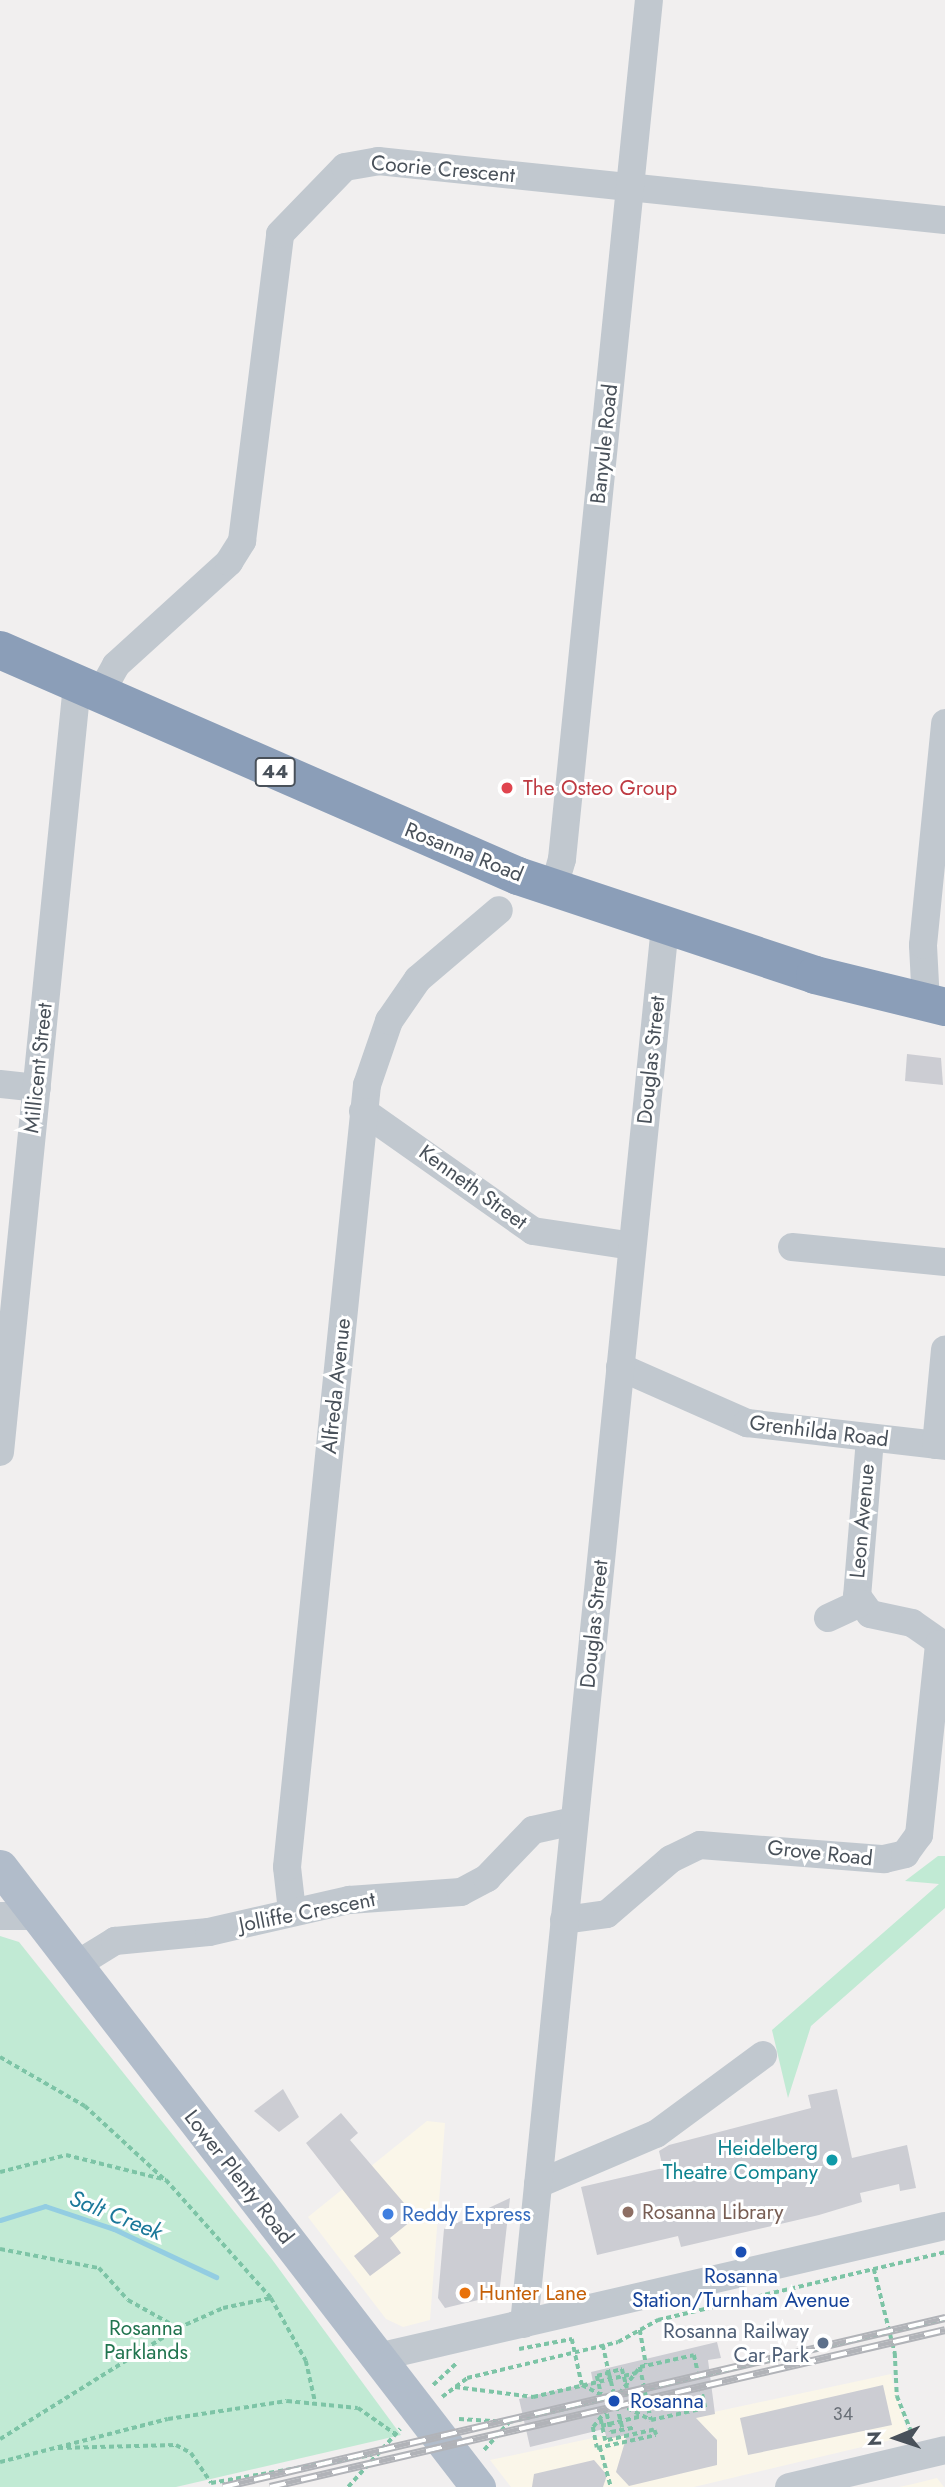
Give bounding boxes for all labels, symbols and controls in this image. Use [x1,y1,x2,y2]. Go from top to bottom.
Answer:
street label: Coorie Crescent [370,150,516,188]
street label: Banyule Road [585,383,623,505]
road number: 44 [254,757,296,788]
place label: The Osteo Group [523,775,677,801]
marker: The Osteo Group [497,778,517,798]
street label: Rosanna Road [401,817,527,887]
street label: Douglas Street [632,995,670,1125]
street label: Millicent Street [19,1002,57,1134]
street label: Kenneth Street [414,1139,532,1235]
street label: Alfreda Avenue [316,1317,356,1455]
street label: Grenhilda Road [748,1410,890,1452]
street label: Leon Avenue [844,1463,880,1579]
street label: Douglas Street [575,1559,613,1689]
street label: Grove Road [766,1835,874,1871]
street label: Jolliffe Crescent [237,1886,377,1938]
street label: Lower Plenty Road [179,2105,299,2249]
place label: Heidelberg Theatre Company [663,2135,818,2185]
marker: Heidelberg Theatre Company [824,2152,840,2168]
water label: Salt Creek [65,2184,167,2246]
place label: Rosanna Library [642,2199,783,2225]
place label: Reddy Express [402,2201,531,2227]
marker: Rosanna Library [620,2204,636,2220]
marker: Reddy Express [380,2206,396,2222]
marker: Rosanna Station/Turnham Avenue [733,2244,749,2260]
place label: Rosanna Station/Turnham Avenue [632,2263,850,2313]
place label: Hunter Lane [479,2280,587,2306]
marker: Hunter Lane [457,2285,473,2301]
park label: Rosanna Parklands [104,2315,188,2365]
place label: Rosanna Railway Car Park [663,2318,809,2368]
marker: Rosanna Railway Car Park [815,2335,831,2351]
place label: Rosanna [630,2388,704,2414]
marker: Rosanna [604,2391,624,2411]
house number: 34 [833,2403,853,2425]
north arrow [861,2403,931,2473]
text: N [861,2431,888,2447]

